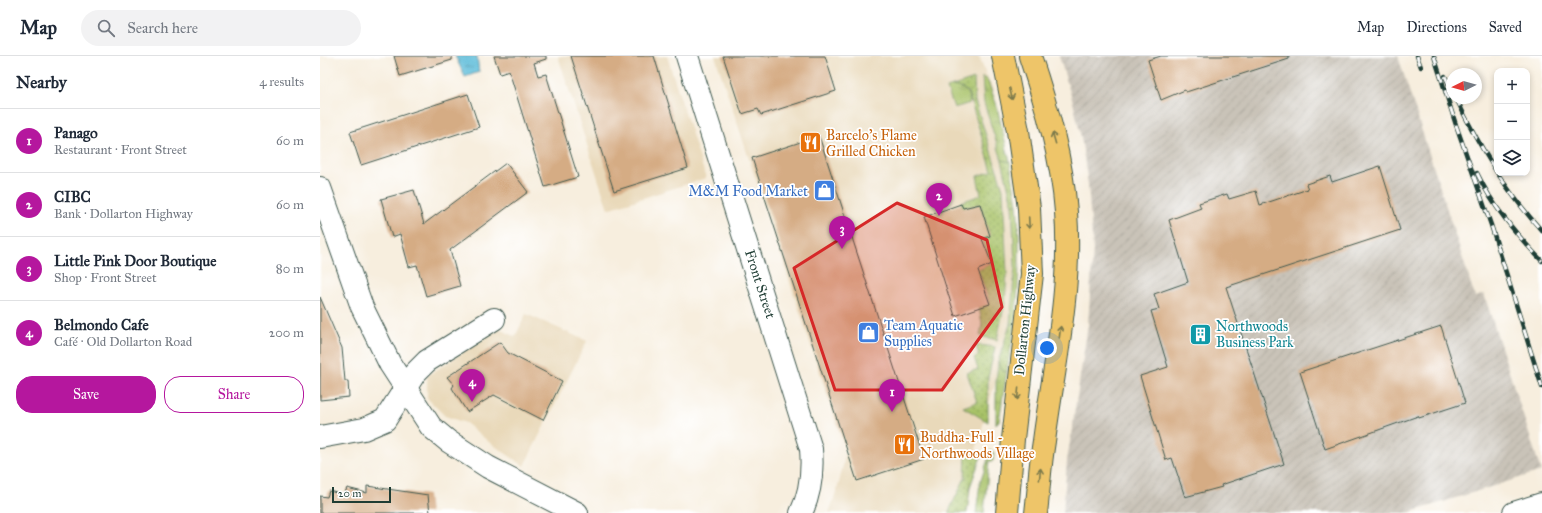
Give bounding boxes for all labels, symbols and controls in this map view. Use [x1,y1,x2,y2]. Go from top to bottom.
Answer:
search box [81,10,361,46]
text: Map [20,16,57,39]
icon: search [95,17,117,39]
text: Search here [127,19,198,37]
text: Map [1357,19,1384,36]
text: Directions [1406,19,1467,36]
text: Saved [1489,19,1522,36]
north arrow [1446,68,1482,104]
map controls [1494,68,1530,176]
button: + [1494,68,1530,104]
text: Nearby [16,72,67,93]
text: 4 results [259,74,304,90]
one-way arrow [1007,87,1015,100]
button: − [1494,104,1530,140]
text: Panago [54,124,98,142]
place label: Barcelo's Flame Grilled Chicken [826,127,917,160]
restaurant icon: Barcelo's Flame Grilled Chicken [797,130,823,156]
one-way arrow [1050,132,1057,145]
text: 1 [26,133,32,149]
text: 60 m [276,133,304,149]
button: layers [1494,140,1530,176]
text: Restaurant · Front Street [54,142,187,158]
shop icon: M&M Food Market [811,178,837,204]
place label: M&M Food Market [688,183,808,200]
pin: 2 [926,183,952,216]
text: CIBC [54,188,91,206]
text: 2 [26,197,32,213]
text: 60 m [276,197,304,213]
text: Bank · Dollarton Highway [54,206,193,222]
pin: 3 [829,216,855,249]
one-way arrow [1026,216,1033,229]
street label: Front Street [741,247,779,321]
text: Little Pink Door Boutique [54,252,217,270]
text: 3 [26,261,32,277]
text: 80 m [276,261,304,277]
street label: Dollarton Highway [1011,263,1039,376]
text: Shop · Front Street [54,270,157,286]
text: Belmondo Cafe [54,316,149,334]
place label: Team Aquatic Supplies [884,317,963,350]
place label: Northwoods Business Park [1216,318,1294,351]
shop icon: Team Aquatic Supplies [855,320,881,346]
building icon: Northwoods Business Park [1187,321,1213,347]
text: 4 [25,325,33,341]
text: 200 m [269,325,304,341]
one-way arrow [1056,326,1064,339]
text: Café · Old Dollarton Road [54,334,192,350]
your location [1037,338,1057,358]
pin: 4 [459,369,485,402]
button: Save [16,376,156,413]
button: Share [164,376,304,413]
pin: 1 [879,379,905,412]
one-way arrow [1014,387,1022,400]
place label: Buddha-Full - Northwoods Village [920,429,1035,462]
restaurant icon: Buddha-Full - Northwoods Village [891,432,917,458]
one-way arrow [1037,468,1044,481]
scale bar [332,485,391,504]
text: 20 m [338,487,361,500]

